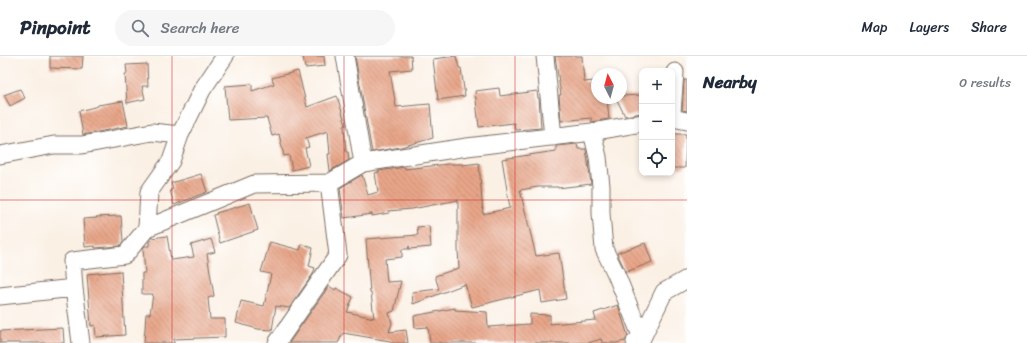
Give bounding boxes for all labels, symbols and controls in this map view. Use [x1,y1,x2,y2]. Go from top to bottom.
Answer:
search box [115,10,395,46]
text: Pinpoint [20,11,91,44]
text: Search here [161,15,240,41]
text: Map [862,15,887,40]
text: Layers [909,15,949,40]
text: Share [971,15,1007,40]
icon: search [129,17,151,39]
text: Nearby [703,67,757,97]
north arrow [591,68,627,104]
map controls [639,68,675,176]
button: + [639,68,675,104]
text: 0 results [959,71,1011,94]
button: − [639,104,675,140]
button: locate [639,140,675,176]

